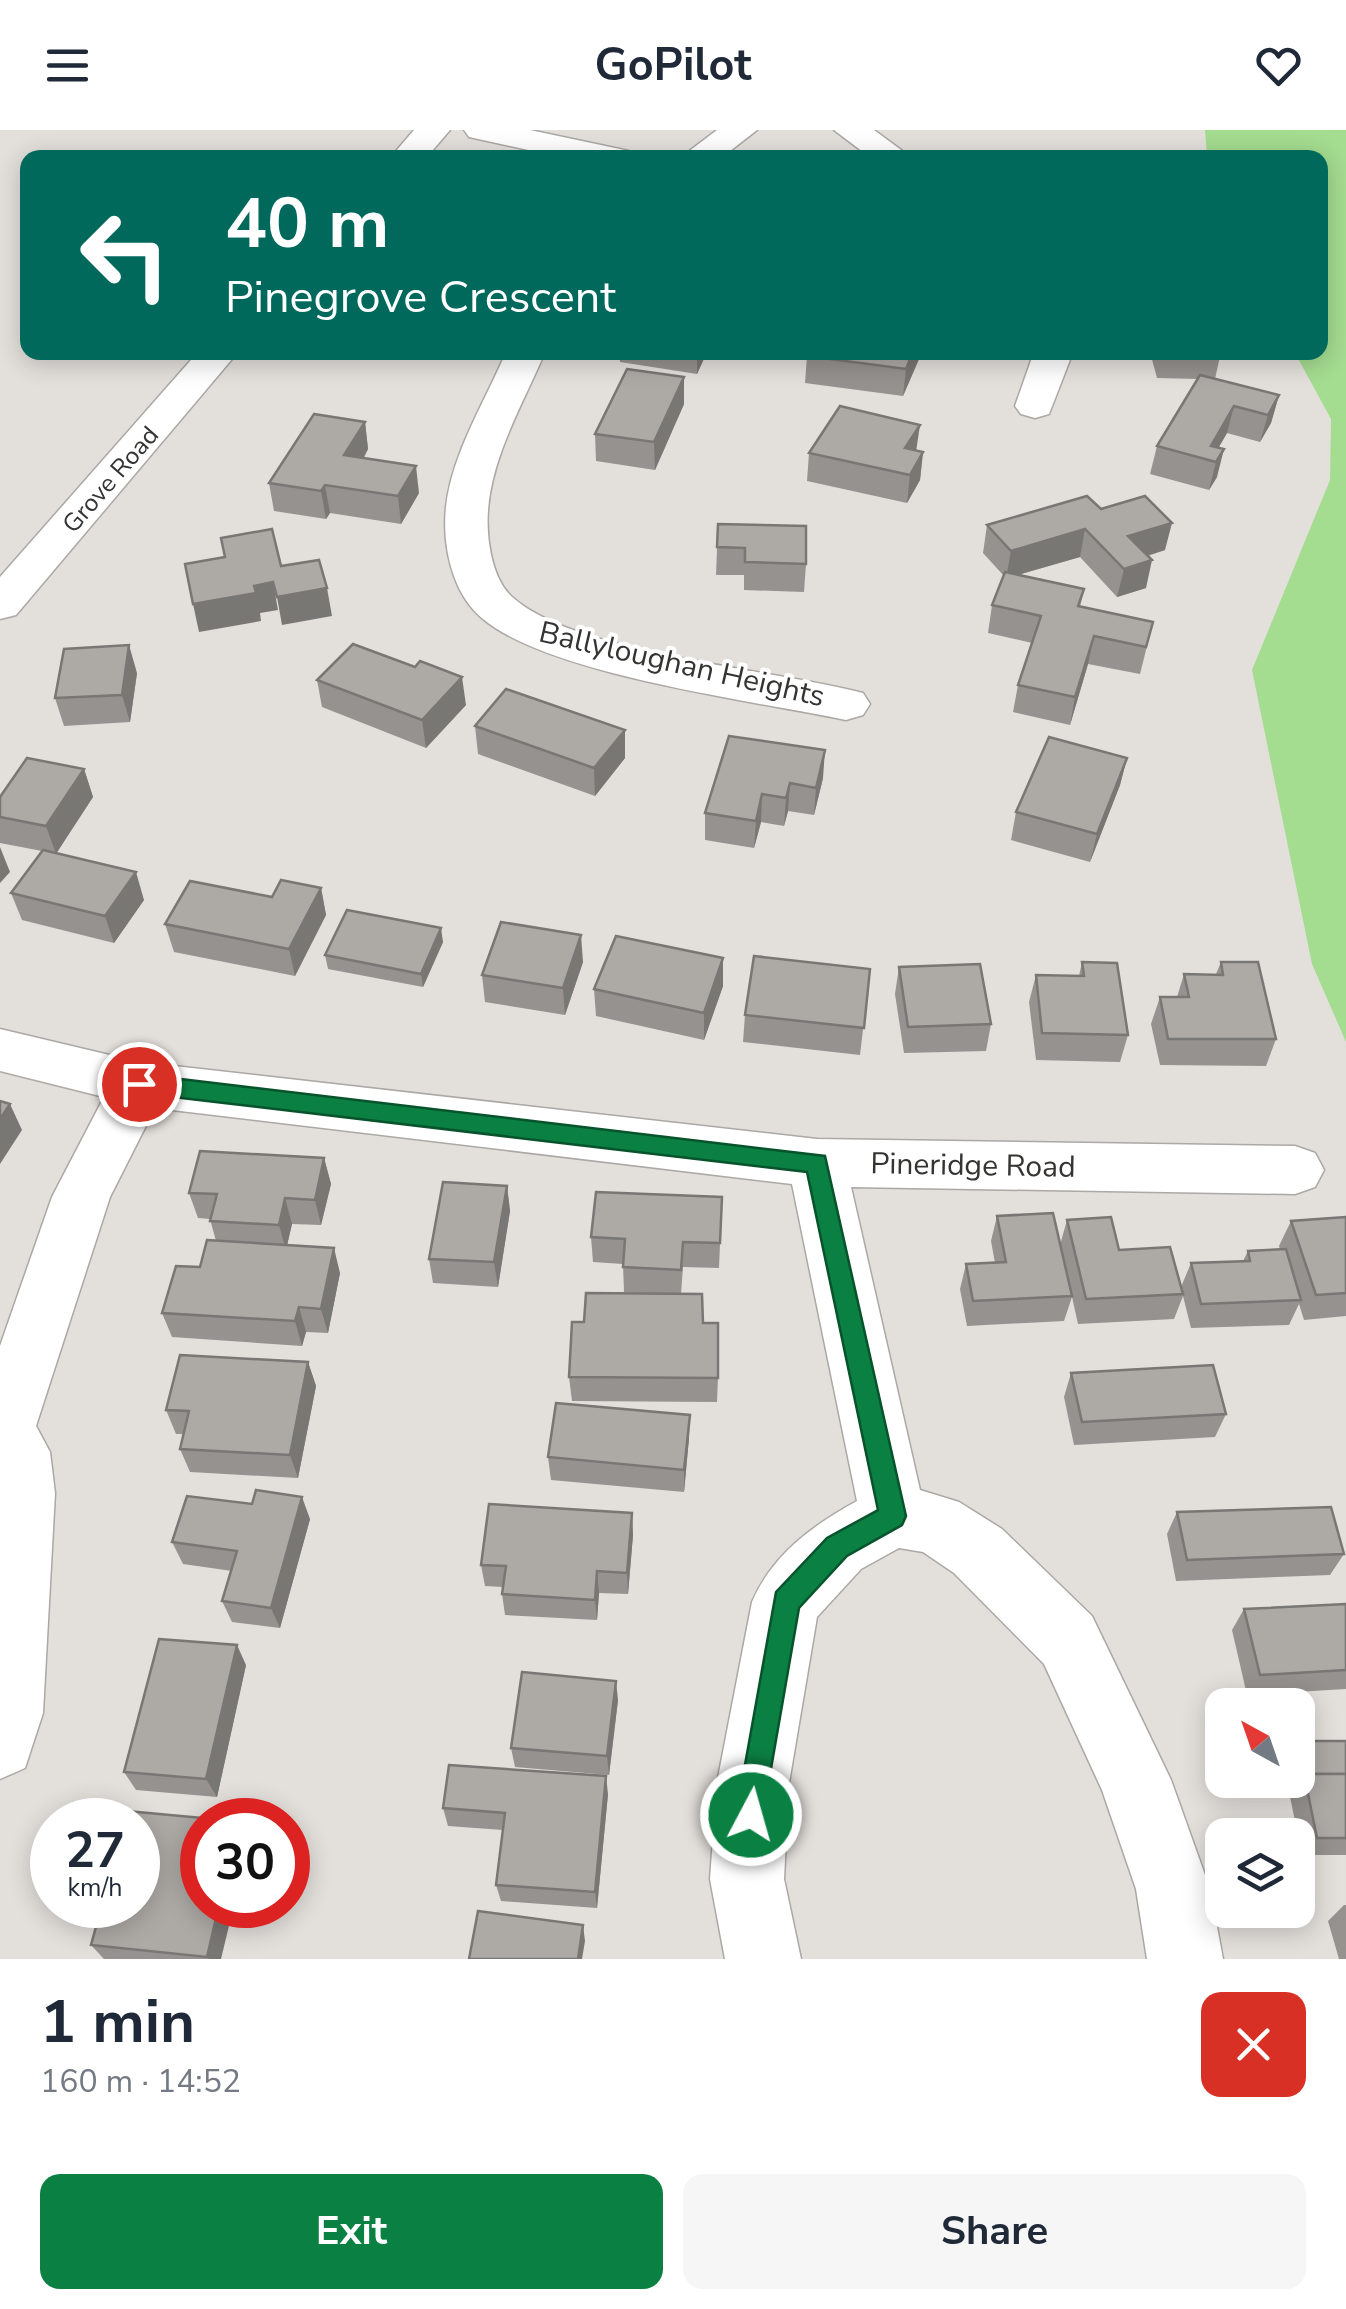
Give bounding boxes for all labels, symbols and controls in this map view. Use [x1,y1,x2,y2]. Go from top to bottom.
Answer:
text: GoPilot [595,35,751,96]
icon: menu [40,38,95,93]
icon: heart [1251,38,1306,93]
text: 40 m [225,176,389,272]
icon: left [60,190,190,320]
text: Pinegrove Crescent [225,267,616,328]
street label: Grove Road [55,419,167,540]
street label: Ballyloughan Heights [535,612,829,717]
pin [97,1042,182,1127]
icon: arrive [112,1057,167,1112]
street label: Pineridge Road [870,1143,1076,1188]
north arrow [1205,1688,1315,1798]
map controls [1205,1688,1315,1928]
position arrow [699,1763,803,1867]
speed limit sign: 30 [180,1798,310,1928]
text: 27 [65,1816,125,1885]
button: layers [1205,1818,1315,1928]
text: km/h [67,1871,123,1905]
text: 1 min [40,1981,195,2063]
button: close [1201,1992,1306,2097]
text: 160 m · 14:52 [40,2060,241,2103]
button: Exit [40,2174,663,2289]
button: Share [683,2174,1306,2289]

